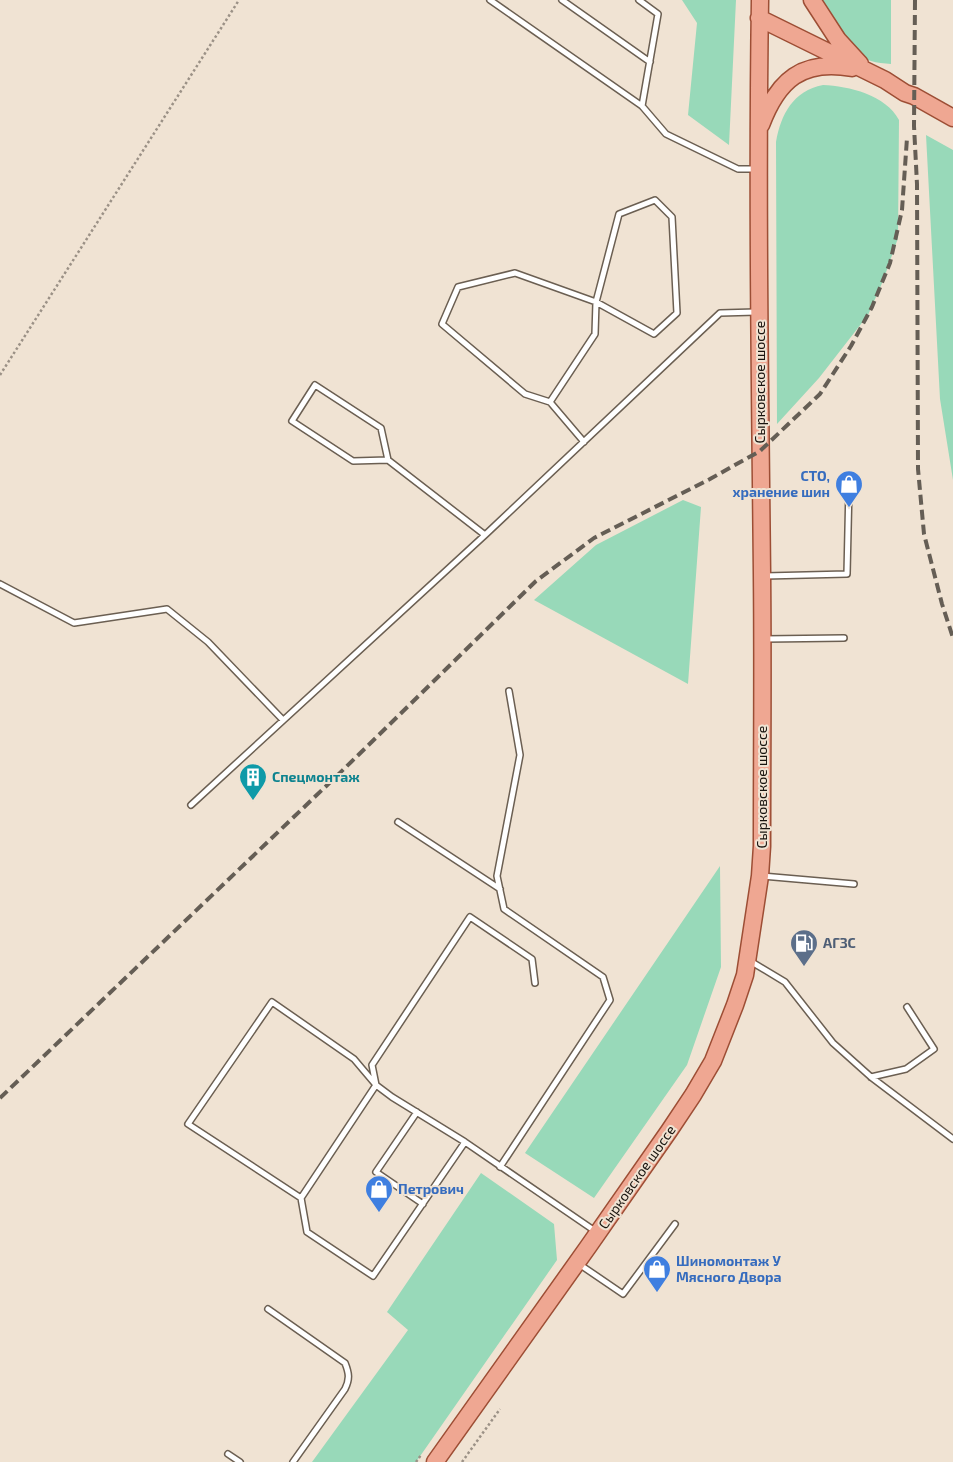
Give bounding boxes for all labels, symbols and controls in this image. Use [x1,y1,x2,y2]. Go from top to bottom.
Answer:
street label: Сырковское шоссе [751,321,768,443]
place label: СТО, хранение шин [733,467,830,500]
shop icon: СТО, хранение шин [834,469,864,508]
street label: Сырковское шоссе [753,726,770,848]
building icon: Спецмонтаж [238,762,268,801]
place label: Спецмонтаж [272,768,360,785]
fuel station icon: АГЗС [789,928,819,967]
place label: АГЗС [823,934,856,951]
street label: Сырковское шоссе [594,1122,679,1232]
shop icon: Петрович [364,1174,394,1213]
place label: Петрович [398,1180,464,1197]
place label: Шиномонтаж У Мясного Двора [676,1252,782,1285]
shop icon: Шиномонтаж У Мясного Двора [642,1254,672,1293]

